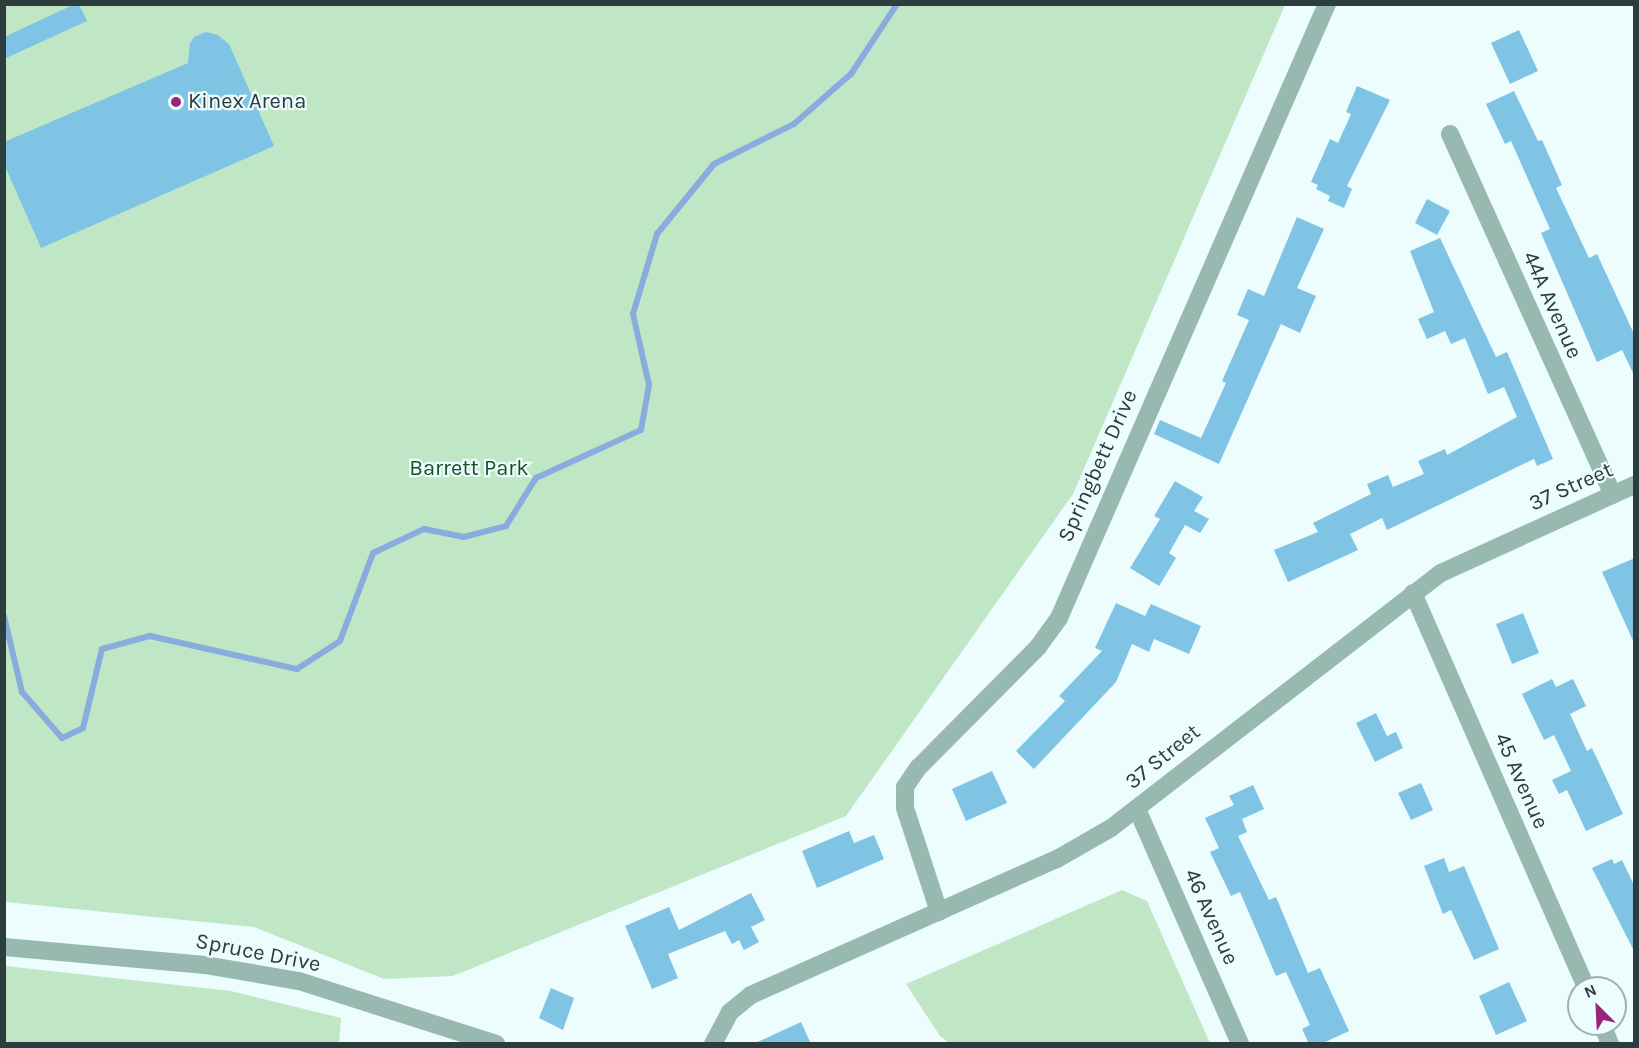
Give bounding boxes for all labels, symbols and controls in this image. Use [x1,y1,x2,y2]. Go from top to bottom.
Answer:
place label: Kinex Arena [188,89,306,115]
marker: Kinex Arena [169,95,183,109]
street label: 44A Avenue [1517,247,1587,363]
street label: Springbett Drive [1053,386,1143,546]
park label: Barrett Park [409,456,529,482]
street label: 37 Street [1525,457,1617,517]
street label: 37 Street [1120,719,1206,795]
street label: 45 Avenue [1488,729,1554,833]
street label: 46 Avenue [1178,865,1244,969]
street label: Spruce Drive [193,928,323,978]
north arrow [1567,976,1627,1036]
text: N [1581,980,1599,1002]

